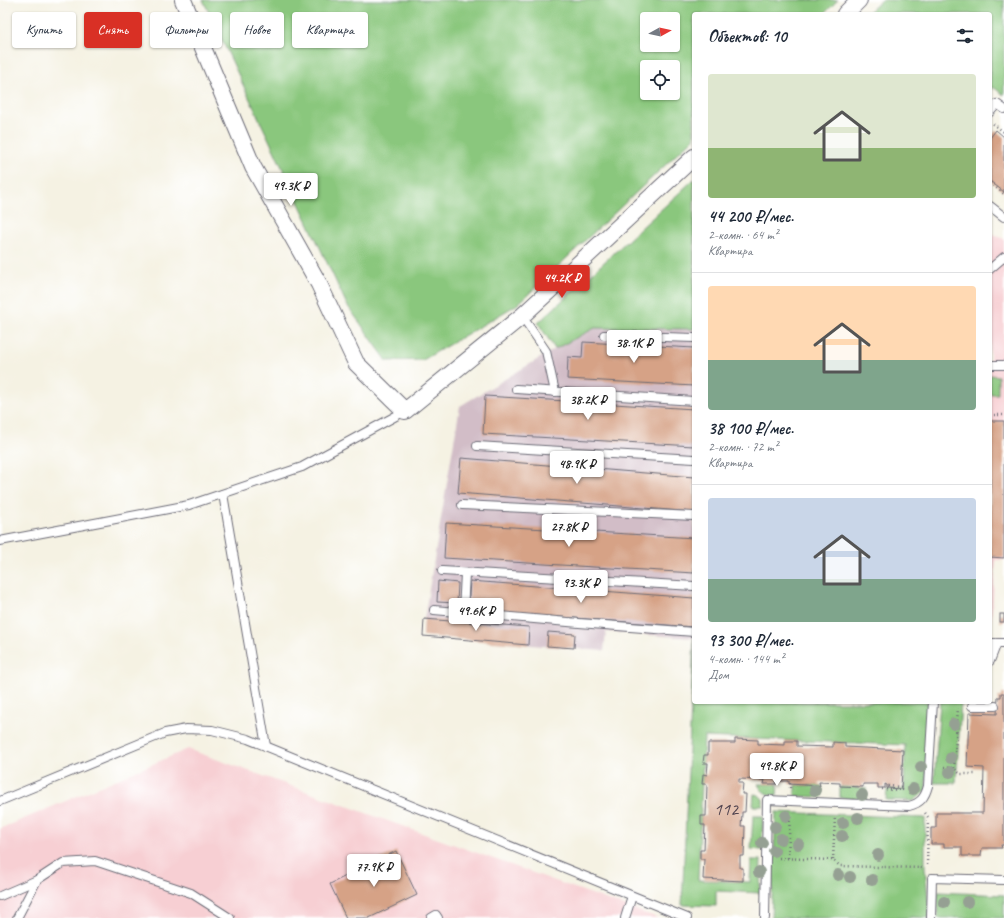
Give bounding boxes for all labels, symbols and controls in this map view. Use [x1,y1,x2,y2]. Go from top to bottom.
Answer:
chip: Купить [12,12,76,48]
chip: Снять [84,12,142,48]
chip: Фильтры [150,12,222,48]
chip: Новое [230,12,284,48]
chip: Квартира [292,12,368,48]
north arrow [640,12,680,52]
map controls [640,12,680,100]
icon: filters [954,25,976,47]
text: Объектов: 10 [708,26,787,47]
button: locate [640,60,680,100]
icon: home [806,100,878,172]
pin: 49.3K ₽ [254,173,328,207]
text: 49.3K ₽ [273,178,309,194]
text: 44 200 ₽/мес. [708,206,794,227]
text: 2-комн. · 64 m² [708,227,778,243]
text: Квартира [708,243,752,259]
pin: 44.2K ₽ [525,265,599,299]
text: 44.2K ₽ [544,270,580,286]
icon: home [806,312,878,384]
pin: 38.1K ₽ [597,330,671,364]
text: 38.1K ₽ [616,335,652,351]
pin: 38.2K ₽ [551,387,625,421]
text: 38.2K ₽ [570,392,606,408]
text: 38 100 ₽/мес. [708,418,794,439]
text: 2-комн. · 72 m² [708,439,778,455]
pin: 48.9K ₽ [540,451,614,485]
text: Квартира [708,455,752,471]
text: 48.9K ₽ [559,456,595,472]
pin: 27.8K ₽ [532,514,606,548]
text: 27.8K ₽ [551,519,587,535]
icon: home [806,524,878,596]
pin: 93.3K ₽ [544,570,618,604]
text: 93.3K ₽ [563,575,599,591]
pin: 49.6K ₽ [439,598,513,632]
text: 49.6K ₽ [458,603,494,619]
text: 93 300 ₽/мес. [708,630,793,651]
text: 4-комн. · 144 m² [708,651,784,667]
text: Дом [708,667,729,683]
pin: 49.8K ₽ [740,753,814,787]
text: 49.8K ₽ [759,758,795,774]
house number: 112 [714,798,740,820]
pin: 77.9K ₽ [337,854,411,888]
text: 77.9K ₽ [356,859,392,875]

